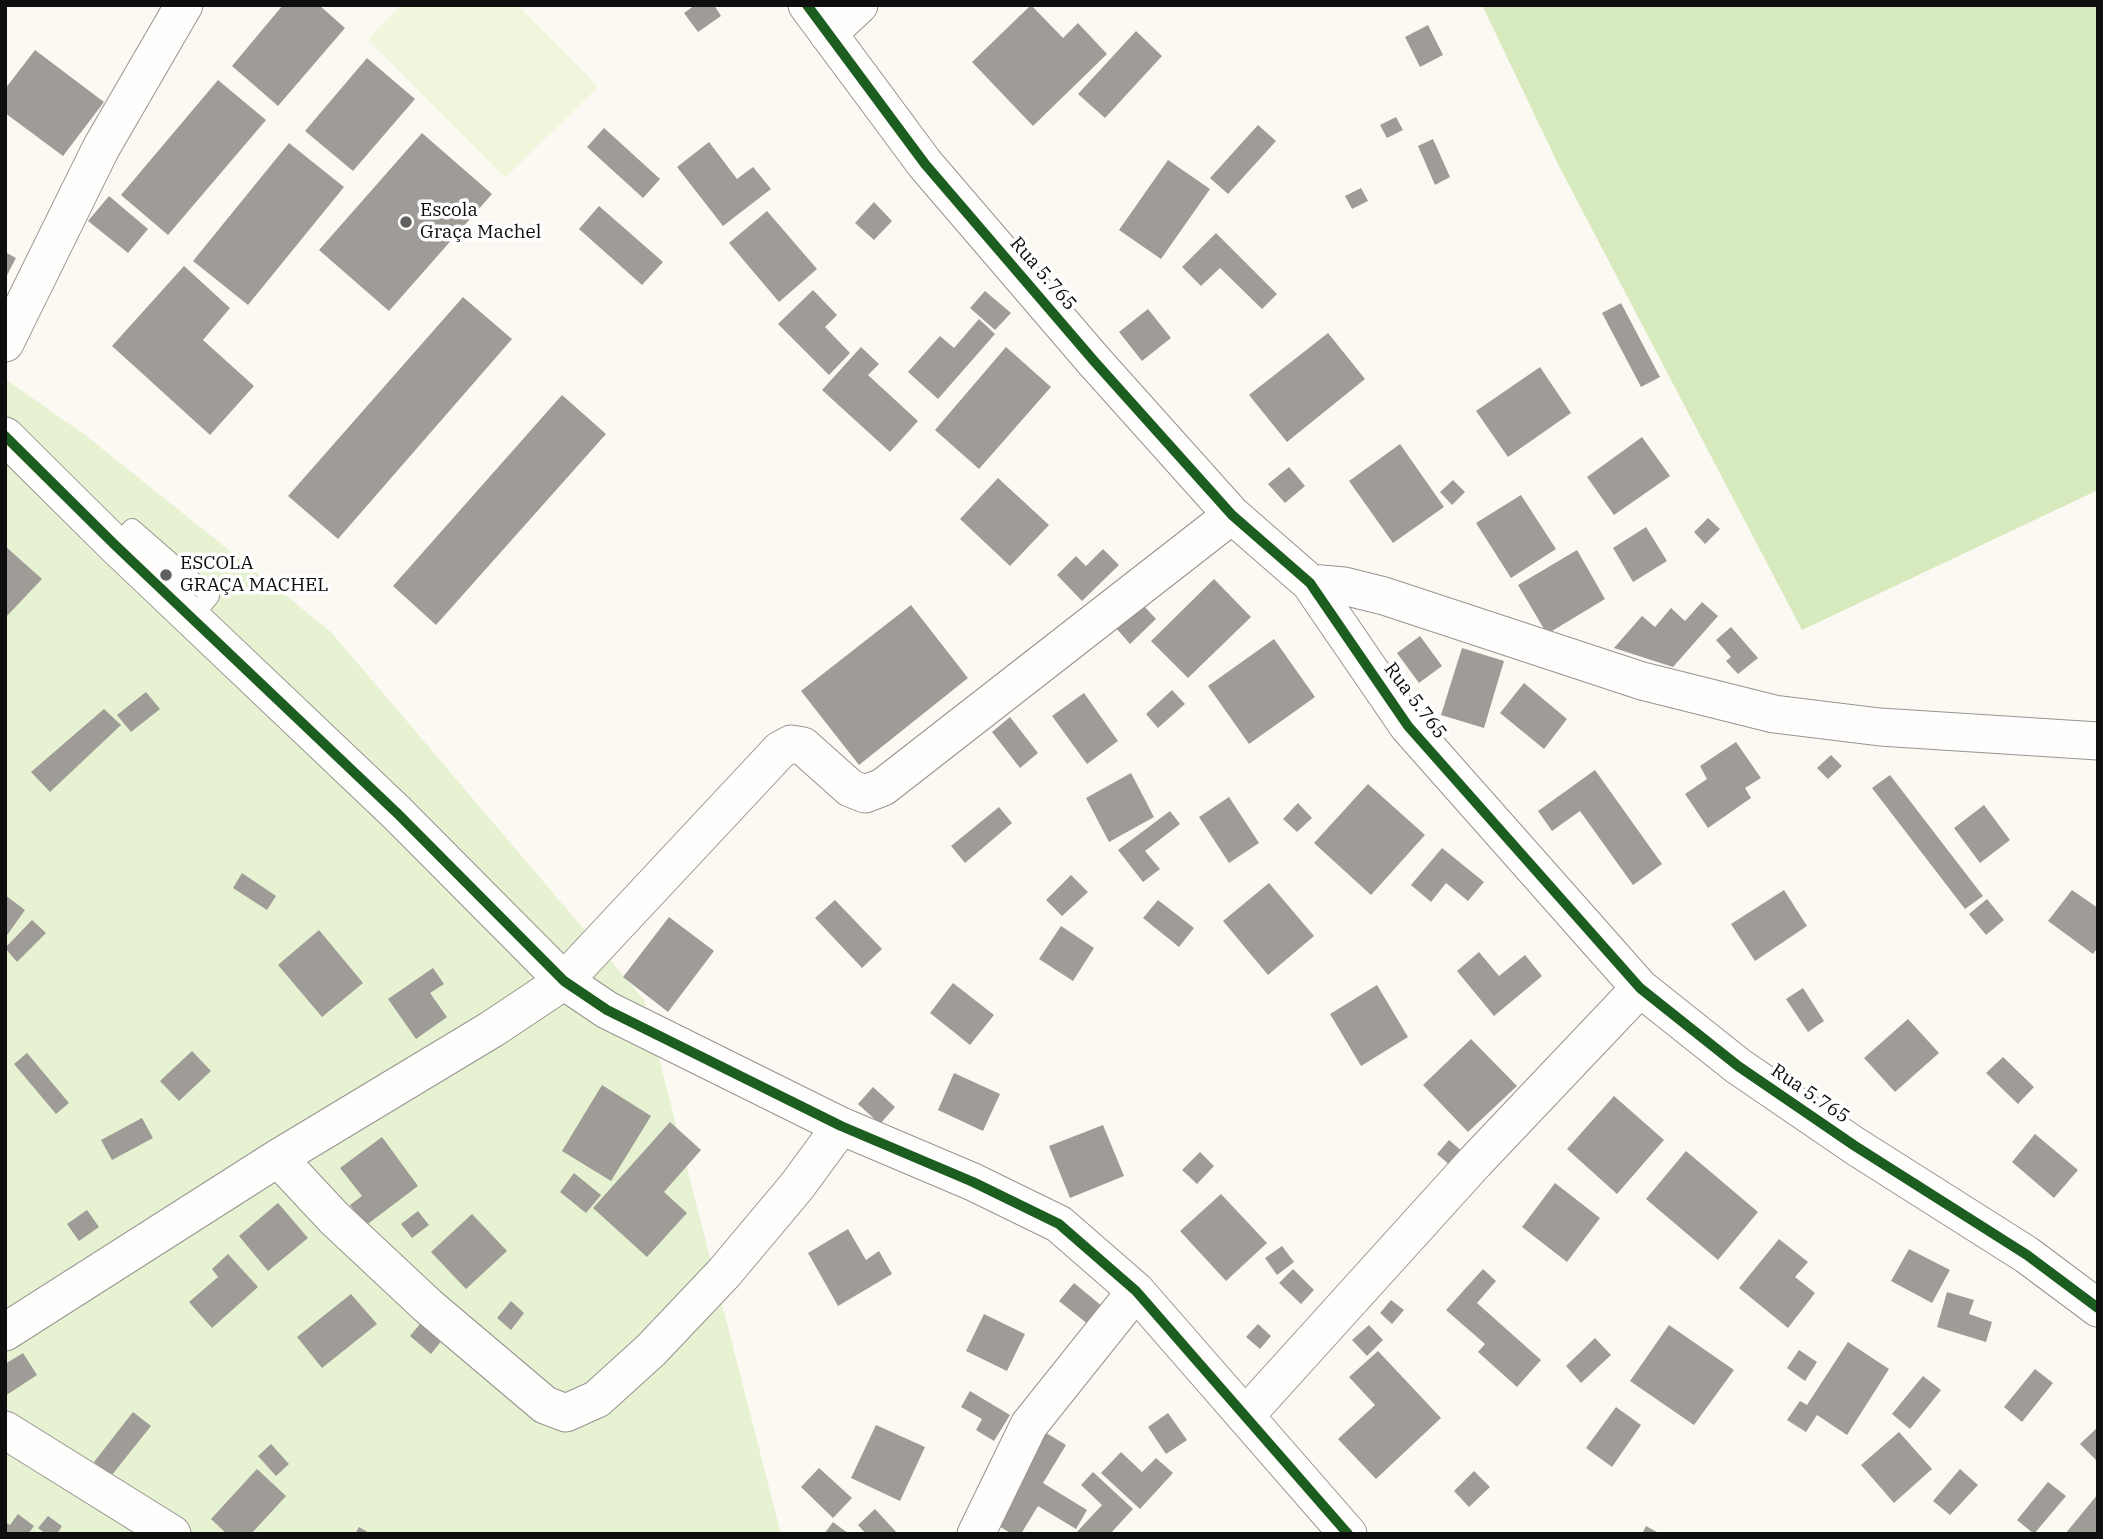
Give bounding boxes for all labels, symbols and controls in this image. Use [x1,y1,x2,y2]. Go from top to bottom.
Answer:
place label: Escola Graça Machel [420,200,542,244]
marker: Escola Graça Machel [398,214,414,230]
street label: Rua 5.765 [1005,233,1081,315]
place label: ESCOLA GRAÇA MACHEL [180,553,329,597]
marker: ESCOLA GRAÇA MACHEL [158,567,174,583]
street label: Rua 5.765 [1379,658,1451,744]
street label: Rua 5.765 [1766,1059,1854,1129]

